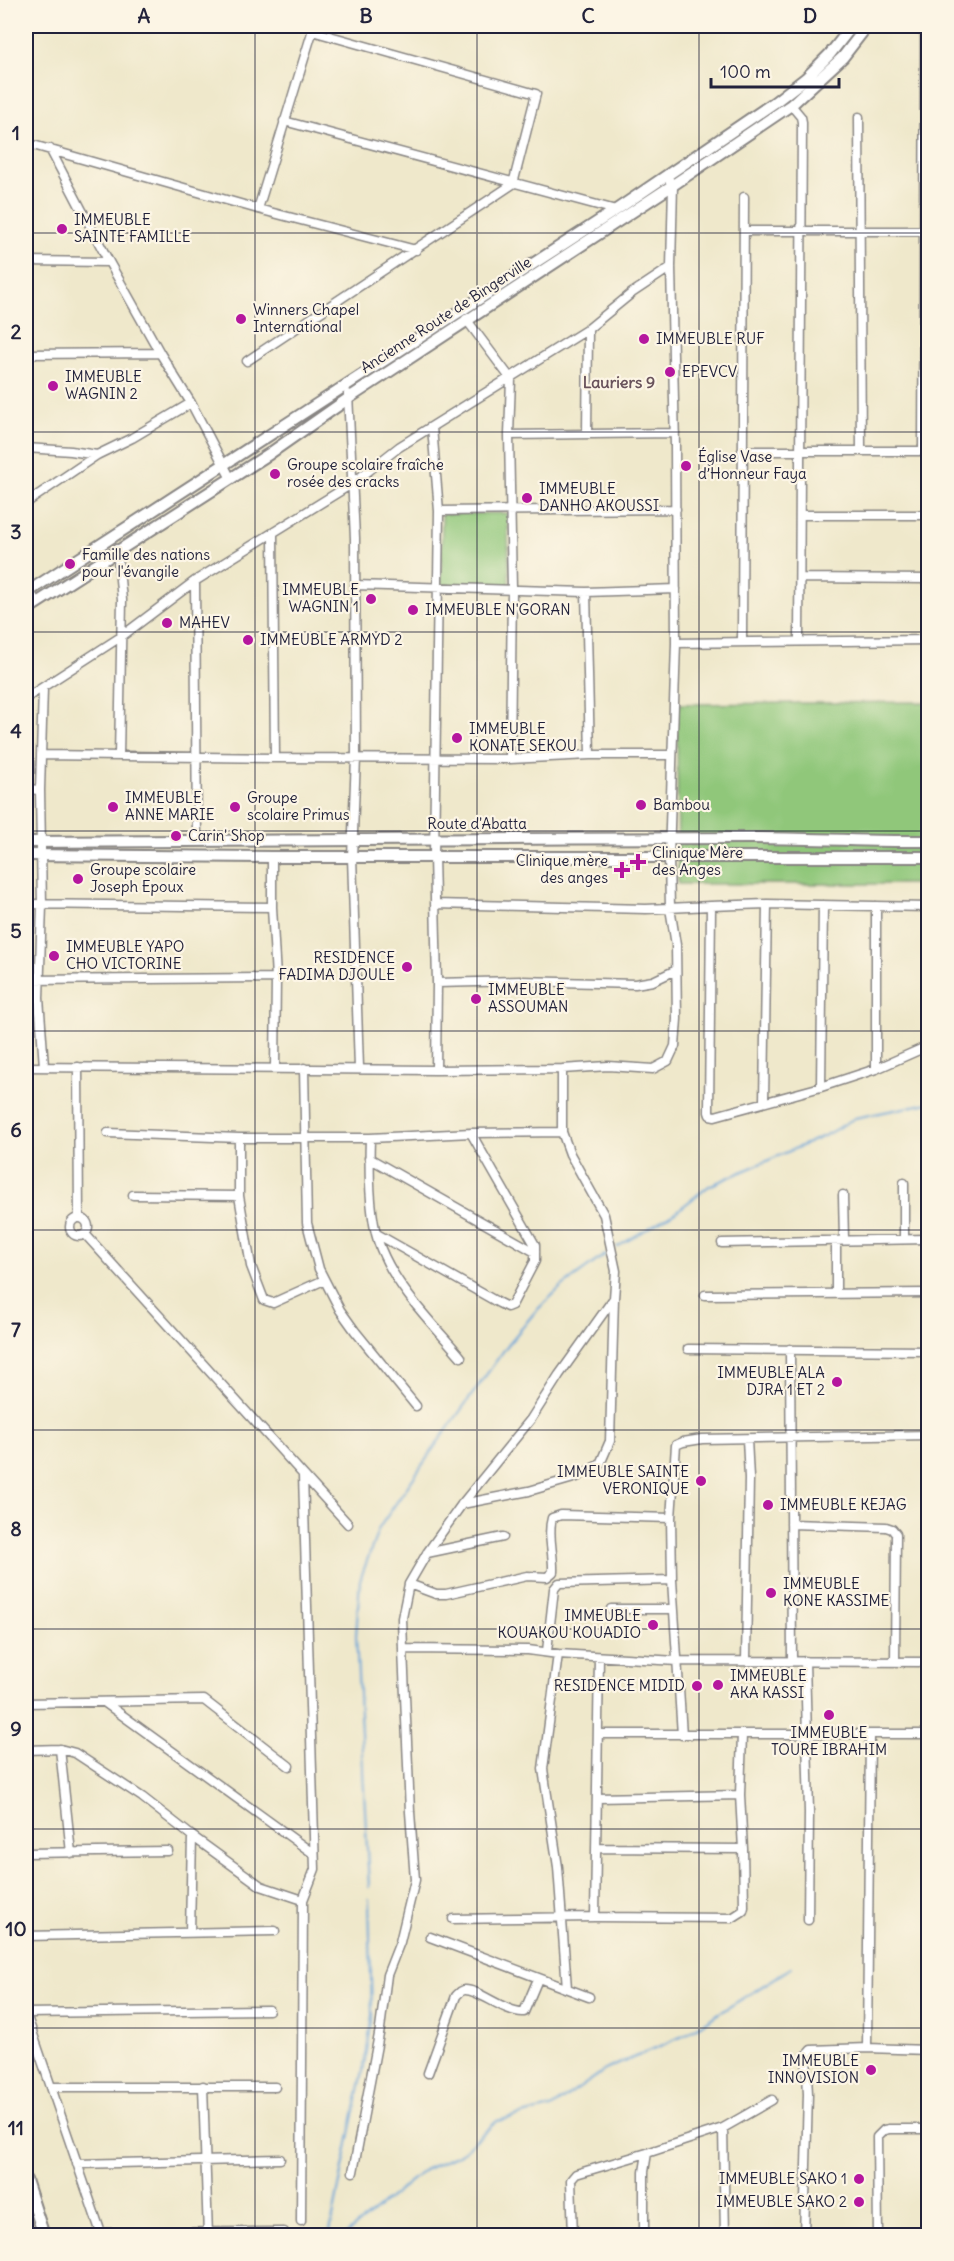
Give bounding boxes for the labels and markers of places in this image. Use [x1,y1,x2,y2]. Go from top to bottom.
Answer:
place label: IMMEUBLE SAINTE FAMILLE [74,210,191,246]
marker: IMMEUBLE SAINTE FAMILLE [55,222,69,236]
place label: Winners Chapel International [253,300,359,336]
marker: Winners Chapel International [234,312,248,326]
place label: IMMEUBLE RUF [656,329,765,348]
marker: IMMEUBLE RUF [637,332,651,346]
place label: EPEVCV [682,362,737,381]
marker: EPEVCV [663,365,677,379]
place label: IMMEUBLE WAGNIN 2 [65,367,142,403]
marker: IMMEUBLE WAGNIN 2 [46,379,60,393]
place label: Église Vase d’Honneur Faya [698,447,807,483]
place label: Groupe scolaire fraîche rosée des cracks [287,455,444,491]
marker: Église Vase d’Honneur Faya [679,459,693,473]
marker: Groupe scolaire fraîche rosée des cracks [268,467,282,481]
place label: IMMEUBLE DANHO AKOUSSI [539,479,659,515]
marker: IMMEUBLE DANHO AKOUSSI [520,491,534,505]
place label: Famille des nations pour l'évangile [82,545,210,581]
marker: Famille des nations pour l'évangile [63,557,77,571]
place label: IMMEUBLE WAGNIN 1 [282,580,359,616]
marker: IMMEUBLE WAGNIN 1 [364,592,378,606]
place label: IMMEUBLE N'GORAN [425,600,571,619]
marker: IMMEUBLE N'GORAN [406,603,420,617]
place label: MAHEV [179,613,230,632]
marker: MAHEV [160,616,174,630]
place label: IMMEUBLE ARMYD 2 [260,630,402,649]
marker: IMMEUBLE ARMYD 2 [241,633,255,647]
place label: IMMEUBLE KONATE SEKOU [469,719,577,755]
marker: IMMEUBLE KONATE SEKOU [450,731,464,745]
place label: IMMEUBLE ANNE MARIE [125,788,215,824]
place label: Groupe scolaire Primus [247,788,350,824]
place label: Bambou [653,795,710,814]
marker: Bambou [634,798,648,812]
marker: IMMEUBLE ANNE MARIE [106,800,120,814]
marker: Groupe scolaire Primus [228,800,242,814]
place label: Carin' Shop [188,826,265,845]
marker: Carin' Shop [169,829,183,843]
place label: Clinique Mère des Anges [652,843,743,879]
place label: Clinique mère des anges [516,851,608,887]
marker: Clinique Mère des Anges [629,853,647,871]
place label: Groupe scolaire Joseph Epoux [90,860,196,896]
marker: Clinique mère des anges [613,861,631,879]
marker: Groupe scolaire Joseph Epoux [71,872,85,886]
place label: IMMEUBLE YAPO CHO VICTORINE [66,937,184,973]
place label: RESIDENCE FADIMA DJOULE [279,948,395,984]
marker: IMMEUBLE YAPO CHO VICTORINE [47,949,61,963]
marker: RESIDENCE FADIMA DJOULE [400,960,414,974]
place label: IMMEUBLE ASSOUMAN [488,980,568,1016]
marker: IMMEUBLE ASSOUMAN [469,992,483,1006]
place label: IMMEUBLE ALA DJRA 1 ET 2 [717,1363,825,1399]
marker: IMMEUBLE ALA DJRA 1 ET 2 [830,1375,844,1389]
place label: IMMEUBLE SAINTE VERONIQUE [557,1462,689,1498]
marker: IMMEUBLE SAINTE VERONIQUE [694,1474,708,1488]
place label: IMMEUBLE KEJAG [780,1495,907,1514]
marker: IMMEUBLE KEJAG [761,1498,775,1512]
place label: IMMEUBLE KONE KASSIME [783,1574,890,1610]
marker: IMMEUBLE KONE KASSIME [764,1586,778,1600]
place label: IMMEUBLE KOUAKOU KOUADIO [498,1606,641,1642]
marker: IMMEUBLE KOUAKOU KOUADIO [646,1618,660,1632]
place label: IMMEUBLE AKA KASSI [730,1666,807,1702]
place label: RESIDENCE MIDID [554,1676,685,1695]
marker: IMMEUBLE AKA KASSI [711,1678,725,1692]
marker: RESIDENCE MIDID [690,1679,704,1693]
marker: IMMEUBLE TOURE IBRAHIM [822,1708,836,1722]
place label: IMMEUBLE TOURE IBRAHIM [771,1723,887,1759]
place label: IMMEUBLE INNOVISION [768,2051,859,2087]
marker: IMMEUBLE INNOVISION [864,2063,878,2077]
place label: IMMEUBLE SAKO 1 [719,2169,847,2188]
marker: IMMEUBLE SAKO 1 [852,2172,866,2186]
place label: IMMEUBLE SAKO 2 [716,2192,847,2211]
marker: IMMEUBLE SAKO 2 [852,2195,866,2209]

